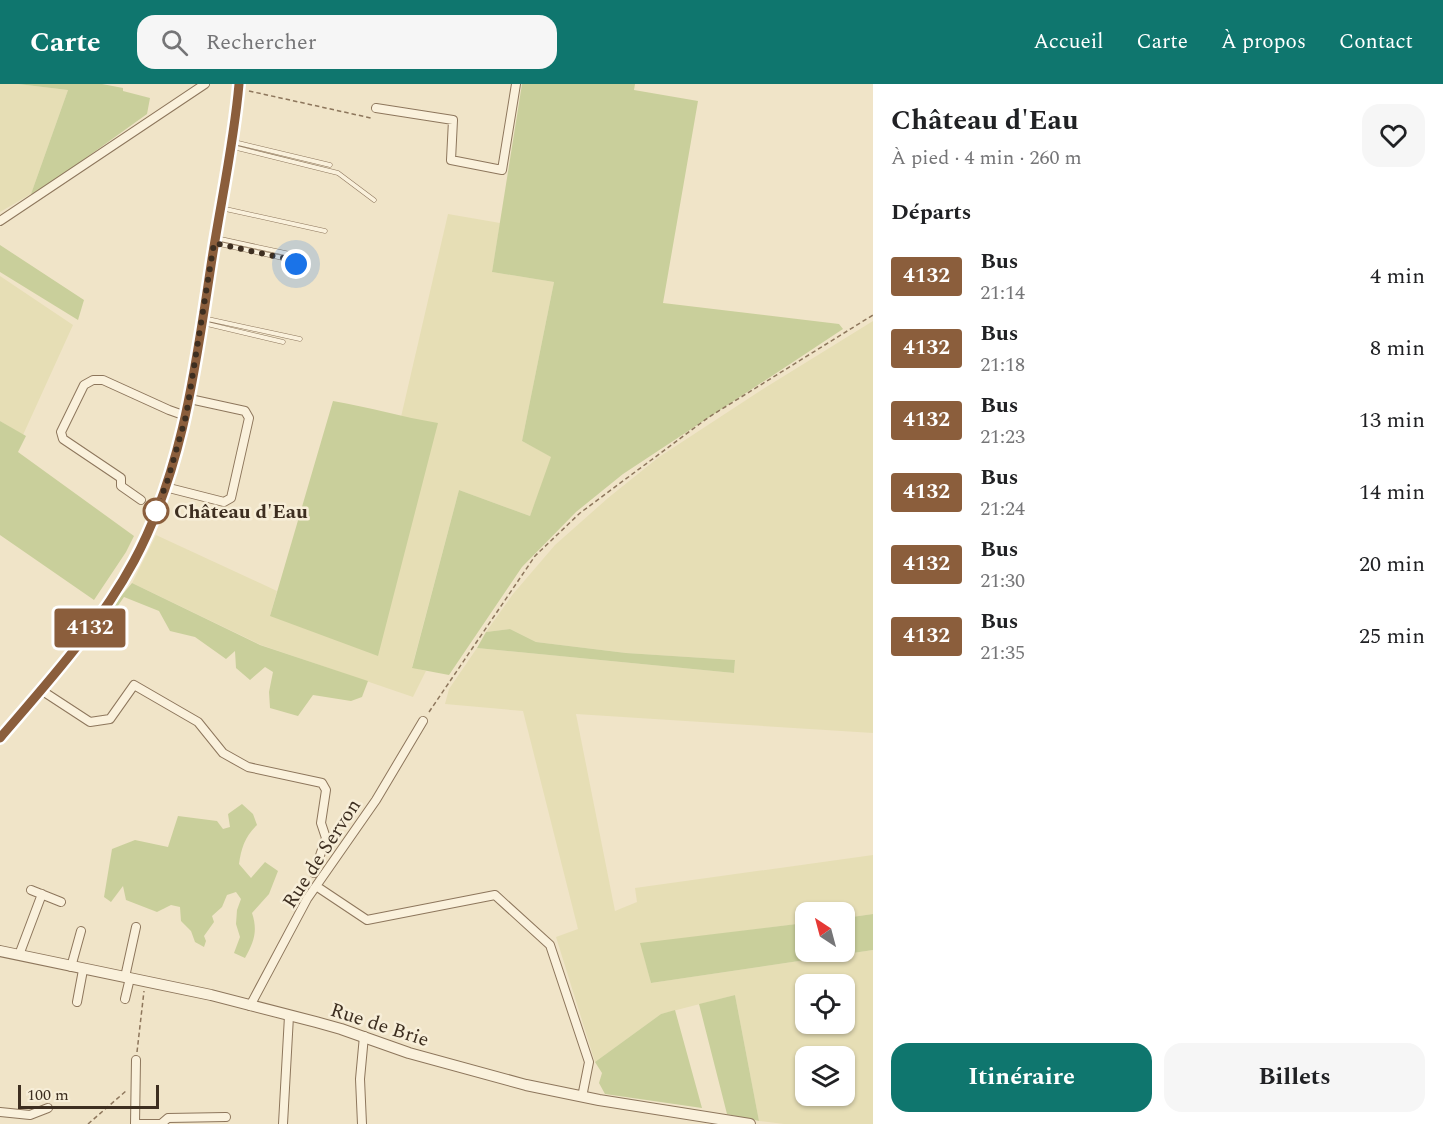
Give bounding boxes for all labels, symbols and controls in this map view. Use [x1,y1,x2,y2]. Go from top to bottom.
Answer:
search box [137,15,557,69]
text: Carte [30,21,101,64]
icon: search [158,26,191,59]
text: Rechercher [206,26,316,59]
text: Accueil [1033,26,1104,58]
text: Carte [1137,26,1188,58]
text: À propos [1221,26,1306,58]
text: Contact [1339,26,1413,58]
text: Château d'Eau [891,99,1078,142]
button: heart [1362,104,1425,167]
text: À pied · 4 min · 260 m [891,143,1082,173]
text: Départs [891,196,971,229]
text: Bus [980,245,1018,278]
your location [281,249,311,279]
text: 4132 [903,260,950,292]
text: 4 min [1370,260,1425,293]
text: 21:14 [980,278,1025,308]
text: Bus [980,317,1018,350]
text: 4132 [903,332,950,364]
text: 8 min [1370,332,1425,365]
text: 21:18 [980,350,1025,380]
text: Bus [980,389,1018,422]
text: 4132 [903,404,950,436]
text: 13 min [1359,404,1425,437]
text: 21:23 [980,422,1025,452]
text: Bus [980,461,1018,494]
text: 4132 [903,476,950,508]
text: 14 min [1359,476,1425,509]
text: 21:24 [980,494,1025,524]
place label: Château d'Eau [174,497,308,527]
marker: Château d'Eau [143,498,169,524]
text: Bus [980,533,1018,566]
text: 4132 [903,548,950,580]
text: 20 min [1359,548,1425,581]
text: 21:30 [980,566,1025,596]
text: Bus [980,605,1018,638]
line badge: 4132 [48,608,132,648]
text: 4132 [66,612,114,644]
text: 4132 [903,620,950,652]
text: 25 min [1359,620,1425,653]
text: 21:35 [980,638,1025,668]
street label: Rue de Servon [275,793,369,914]
north arrow [795,902,855,962]
map controls [795,902,855,1106]
button: locate [795,974,855,1034]
street label: Rue de Brie [327,995,433,1055]
button: Itinéraire [891,1043,1152,1112]
button: Billets [1164,1043,1425,1112]
button: layers [795,1046,855,1106]
scale bar [18,1082,159,1110]
text: 100 m [27,1083,69,1107]

